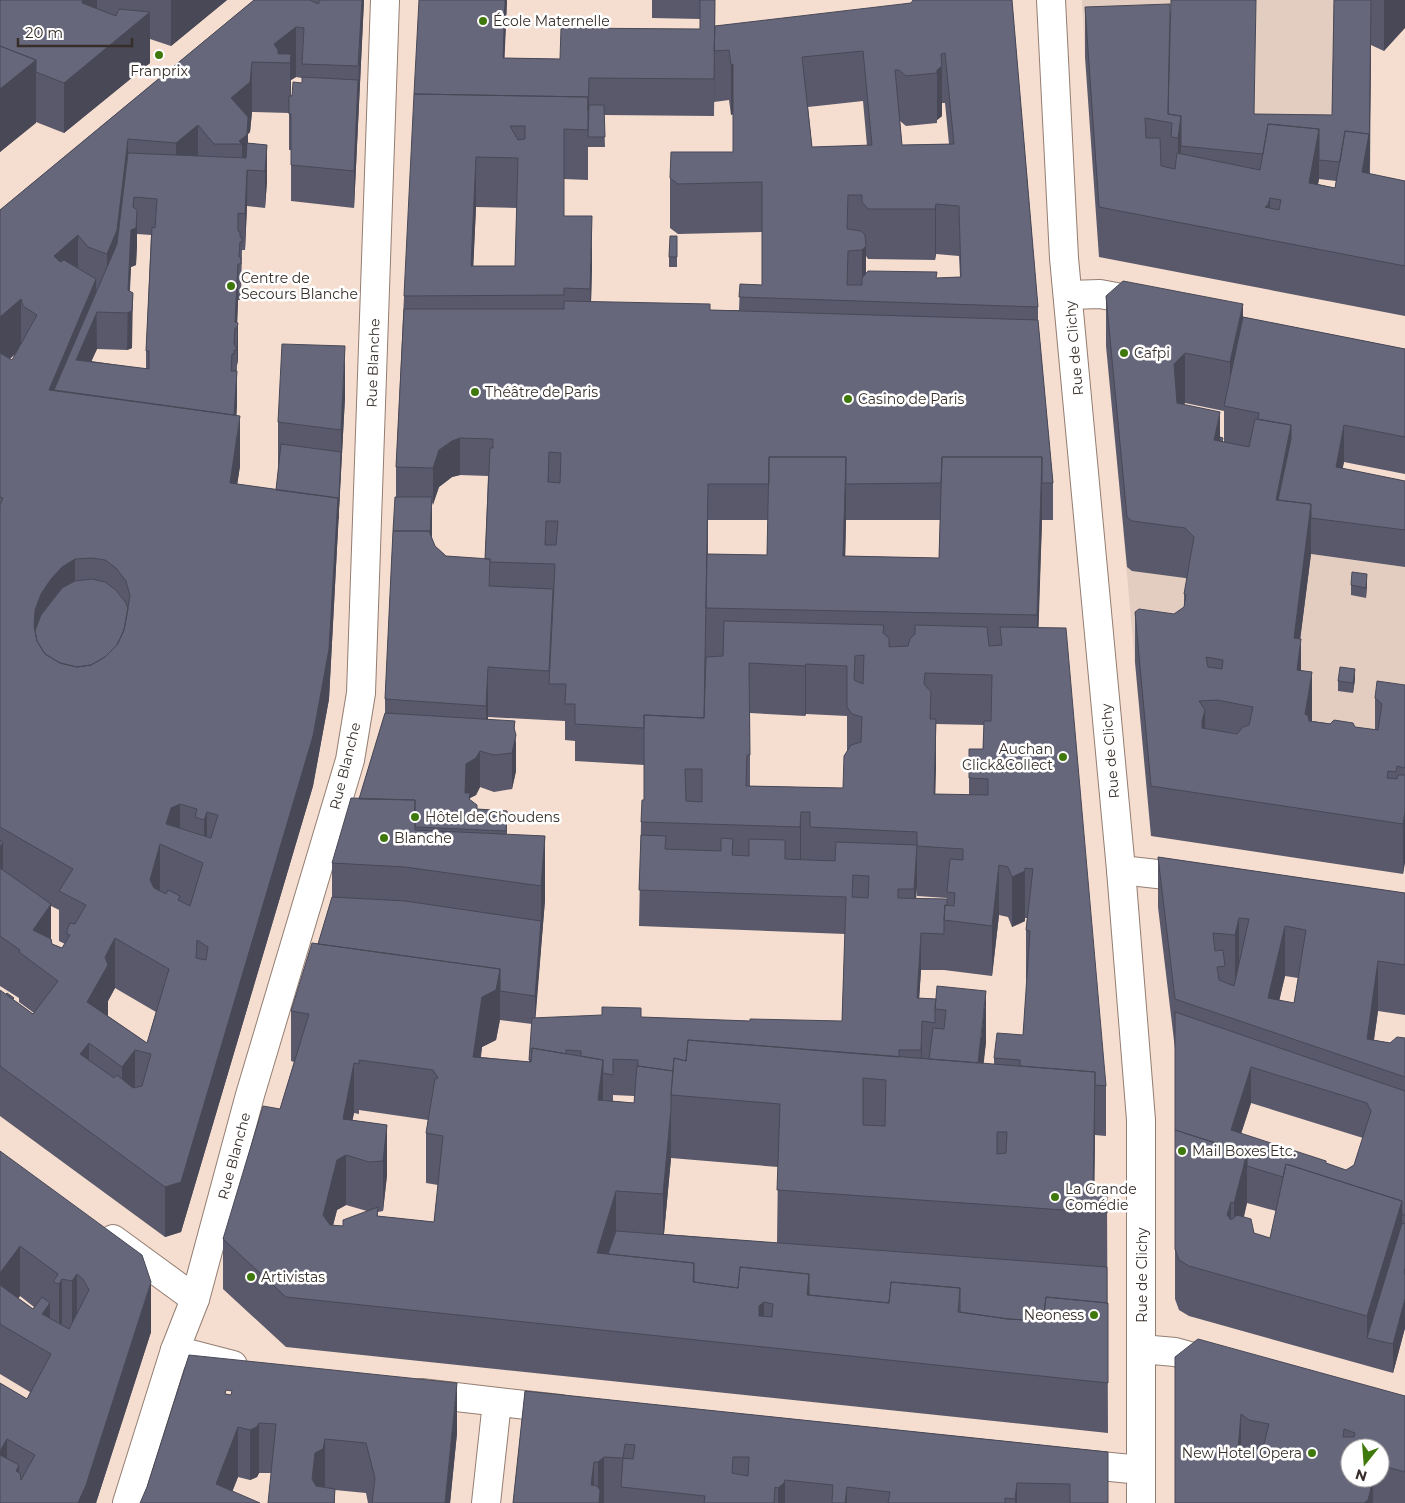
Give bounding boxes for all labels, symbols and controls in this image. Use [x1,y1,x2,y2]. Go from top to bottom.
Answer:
place label: École Maternelle [493,12,610,30]
scale bar [18,15,131,47]
marker: École Maternelle [477,15,489,27]
text: 20 m [25,23,63,42]
marker: Franprix [153,49,165,61]
place label: Franprix [130,62,188,80]
place label: Centre de Secours Blanche [241,269,358,303]
marker: Centre de Secours Blanche [225,280,237,292]
street label: Rue de Clichy [1061,299,1087,396]
street label: Rue Blanche [362,318,384,408]
place label: Cafpi [1134,344,1170,362]
marker: Cafpi [1118,347,1130,359]
place label: Théâtre de Paris [485,383,598,401]
marker: Théâtre de Paris [469,386,481,398]
place label: Casino de Paris [858,390,965,408]
marker: Casino de Paris [842,393,854,405]
street label: Rue de Clichy [1097,702,1123,799]
street label: Rue Blanche [325,720,365,812]
place label: Auchan Click&Collect [962,740,1053,774]
marker: Auchan Click&Collect [1057,751,1069,763]
place label: Hôtel de Choudens [425,808,560,826]
marker: Hôtel de Choudens [409,811,421,823]
place label: Blanche [394,829,452,847]
marker: Blanche [378,832,390,844]
street label: Rue Blanche [214,1110,254,1202]
place label: Mail Boxes Etc. [1192,1142,1296,1160]
marker: Mail Boxes Etc. [1176,1145,1188,1157]
place label: La Grande Comédie [1065,1180,1137,1214]
marker: La Grande Comédie [1049,1191,1061,1203]
street label: Rue de Clichy [1133,1227,1151,1323]
place label: Artivistas [261,1268,325,1286]
marker: Artivistas [245,1271,257,1283]
place label: Neoness [1024,1306,1084,1324]
marker: Neoness [1088,1309,1100,1321]
north arrow [1340,1438,1390,1488]
place label: New Hotel Opera [1182,1444,1302,1462]
marker: New Hotel Opera [1306,1447,1318,1459]
text: N [1353,1465,1369,1486]

